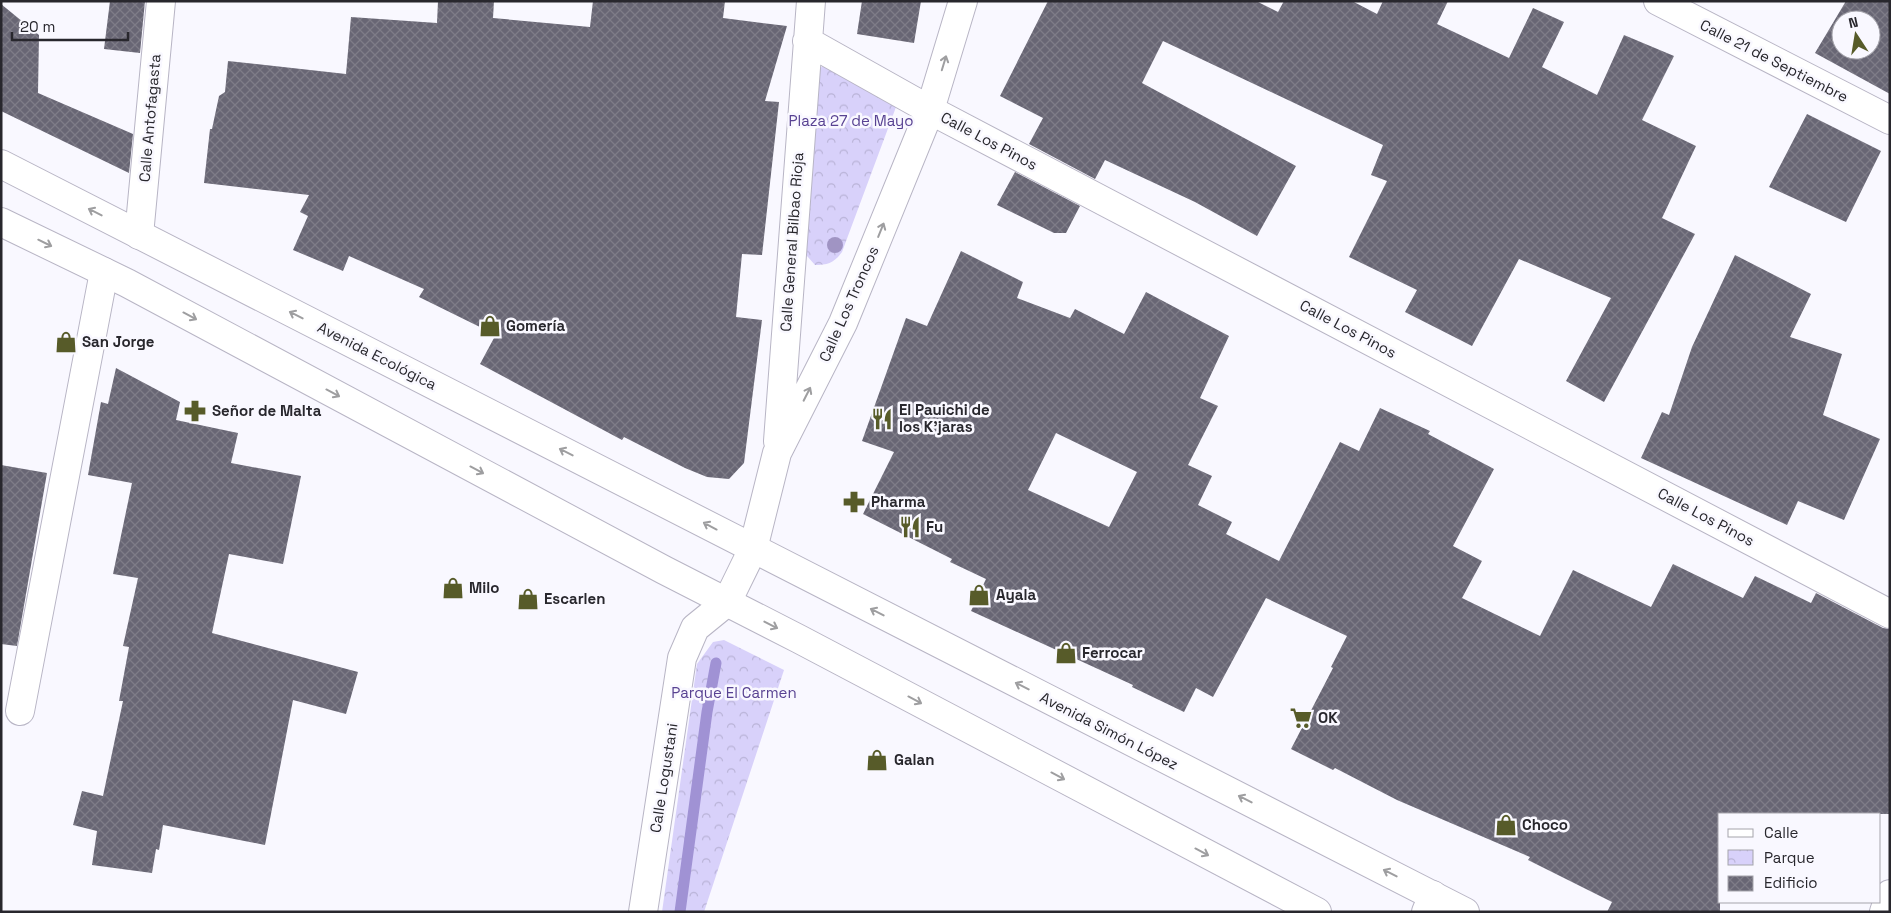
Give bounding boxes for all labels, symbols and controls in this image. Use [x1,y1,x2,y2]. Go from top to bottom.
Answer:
scale bar [12,10,129,42]
north arrow [1831,10,1881,60]
text: N [1847,13,1860,32]
street label: Calle 21 de Septiembre [1697,15,1852,106]
text: 20 m [20,17,55,36]
street label: Calle Antofagasta [134,53,165,183]
one-way arrow [940,56,949,71]
street label: Calle Los Pinos [938,107,1041,174]
park label: Plaza 27 de Mayo [788,111,914,130]
street label: Calle General Bilbao Rioja [776,151,807,332]
one-way arrow [88,207,103,216]
one-way arrow [877,223,886,238]
one-way arrow [37,239,52,248]
street label: Calle Los Troncos [814,243,883,365]
street label: Calle Los Pinos [1297,295,1400,362]
one-way arrow [289,310,304,319]
one-way arrow [182,312,197,322]
shop icon: Gomería [477,313,503,339]
place label: Gomería [506,316,566,335]
street label: Avenida Ecológica [314,317,440,394]
shop icon: San Jorge [53,329,79,355]
place label: San Jorge [82,332,155,351]
one-way arrow [802,387,812,402]
one-way arrow [326,388,341,398]
pharmacy icon: Señor de Malta [182,398,208,424]
place label: El Pauichi de los K'jaras [899,400,990,436]
place label: Señor de Malta [212,401,322,420]
restaurant icon: El Pauichi de los K'jaras [869,406,895,432]
one-way arrow [559,447,574,456]
one-way arrow [469,465,484,475]
street label: Calle Los Pinos [1655,483,1758,550]
pharmacy icon: Pharma [841,489,867,515]
place label: Pharma [871,492,926,511]
restaurant icon: Fu [897,514,923,540]
place label: Fu [926,517,943,536]
one-way arrow [703,521,718,531]
shop icon: Milo [440,575,466,601]
place label: Milo [469,578,499,597]
shop icon: Ayala [966,582,992,608]
place label: Ayala [996,585,1036,604]
shop icon: Escarlen [515,586,541,612]
place label: Escarlen [544,589,605,608]
one-way arrow [870,607,885,617]
one-way arrow [763,620,778,630]
shop icon: Ferrocar [1053,640,1079,666]
place label: Ferrocar [1082,643,1143,662]
one-way arrow [1015,681,1030,690]
park label: Parque El Carmen [671,683,797,702]
street label: Avenida Simón López [1037,687,1181,774]
one-way arrow [907,695,922,705]
supermarket icon: OK [1288,705,1314,731]
place label: OK [1318,708,1338,727]
street label: Calle Logustani [645,722,682,834]
shop icon: Galan [864,747,890,773]
place label: Galan [894,750,935,769]
one-way arrow [1051,771,1066,781]
one-way arrow [1238,794,1253,803]
shop icon: Choco [1493,812,1519,838]
legend [1718,813,1881,903]
place label: Choco [1522,815,1568,834]
text: Calle [1764,823,1799,842]
one-way arrow [1194,847,1209,857]
text: Parque [1764,848,1815,867]
one-way arrow [1382,868,1397,878]
text: Edificio [1764,873,1818,892]

